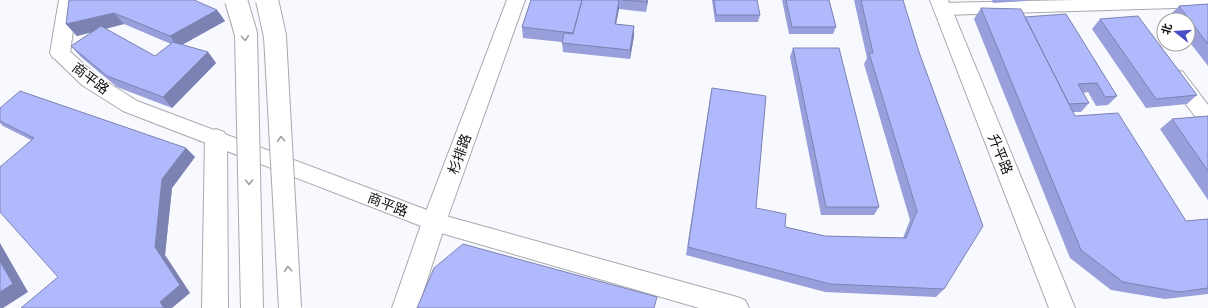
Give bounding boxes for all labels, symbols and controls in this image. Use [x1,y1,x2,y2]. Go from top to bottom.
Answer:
north arrow [1156,12,1196,52]
text: 北 [1157,21,1175,36]
one-way arrow [241,35,250,41]
street label: 商平路 [69,58,113,98]
street label: 杉排路 [443,131,475,177]
street label: 升平路 [984,131,1018,177]
one-way arrow [276,136,285,142]
one-way arrow [245,179,253,185]
street label: 商平路 [365,188,411,220]
one-way arrow [284,266,293,272]

